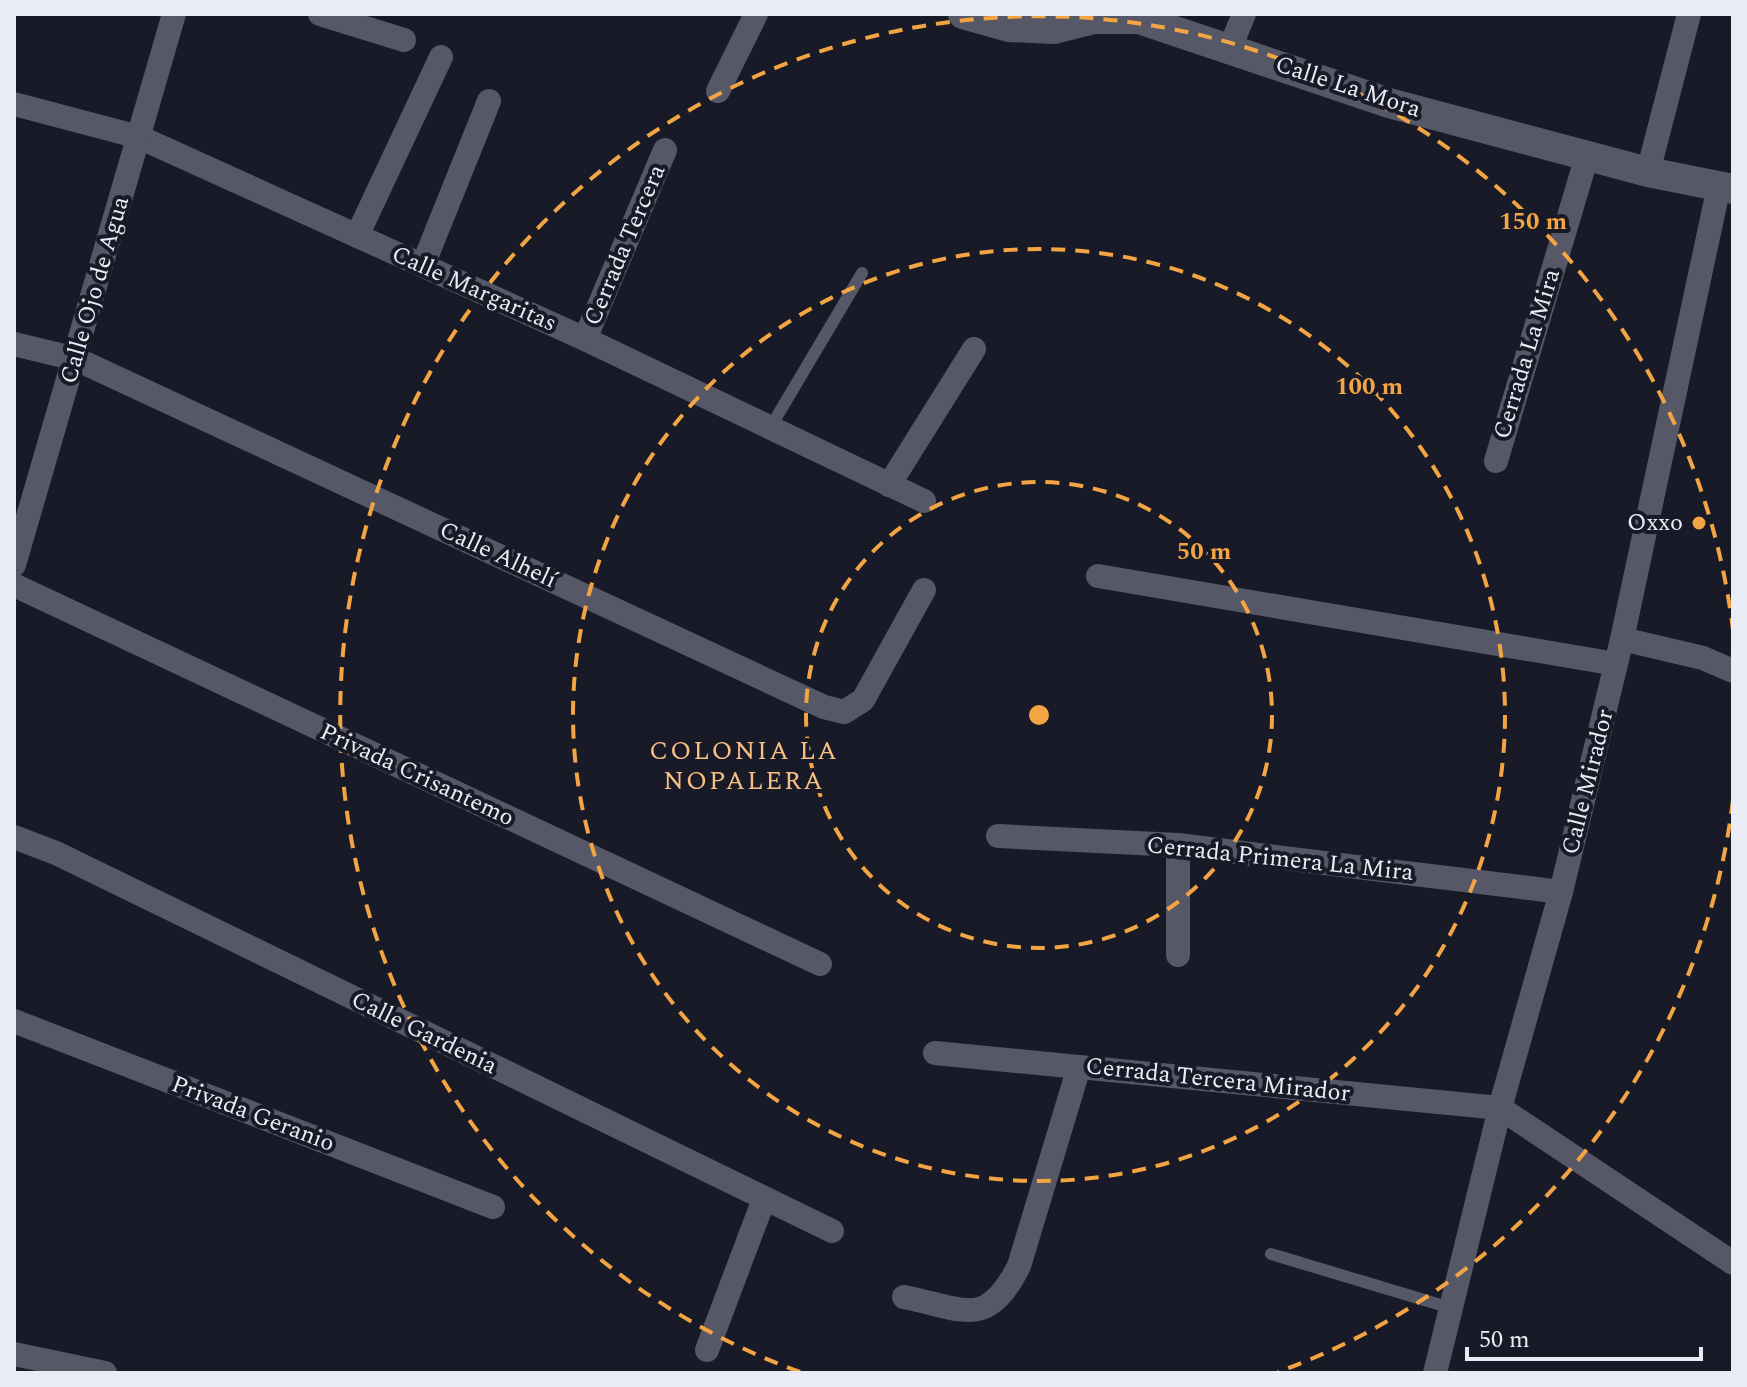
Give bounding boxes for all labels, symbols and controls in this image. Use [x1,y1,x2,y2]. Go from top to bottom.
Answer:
street label: Calle La Mora [1271,47,1426,128]
street label: Cerrada Tercera [575,159,675,331]
street label: Calle Ojo de Agua [51,192,139,388]
text: 150 m [1499,204,1567,240]
street label: Calle Margaritas [386,236,562,342]
street label: Cerrada La Mira [1484,264,1570,443]
text: 100 m [1335,369,1403,405]
place label: Oxxo [1627,505,1683,541]
street label: Calle Alhelí [433,512,564,599]
marker: Oxxo [1690,514,1708,532]
text: 50 m [1177,534,1232,570]
centre of rings [1025,701,1053,729]
street label: Calle Mirador [1553,705,1623,859]
street label: Privada Crisantemo [314,714,520,836]
district label: COLONIA LA NOPALERA [649,731,839,801]
street label: Cerrada Primera La Mira [1145,827,1415,891]
street label: Calle Gardenia [345,982,503,1084]
street label: Cerrada Tercera Mirador [1084,1048,1352,1112]
street label: Privada Geranio [166,1066,340,1162]
scale bar [1467,1311,1701,1361]
text: 50 m [1479,1322,1530,1358]

